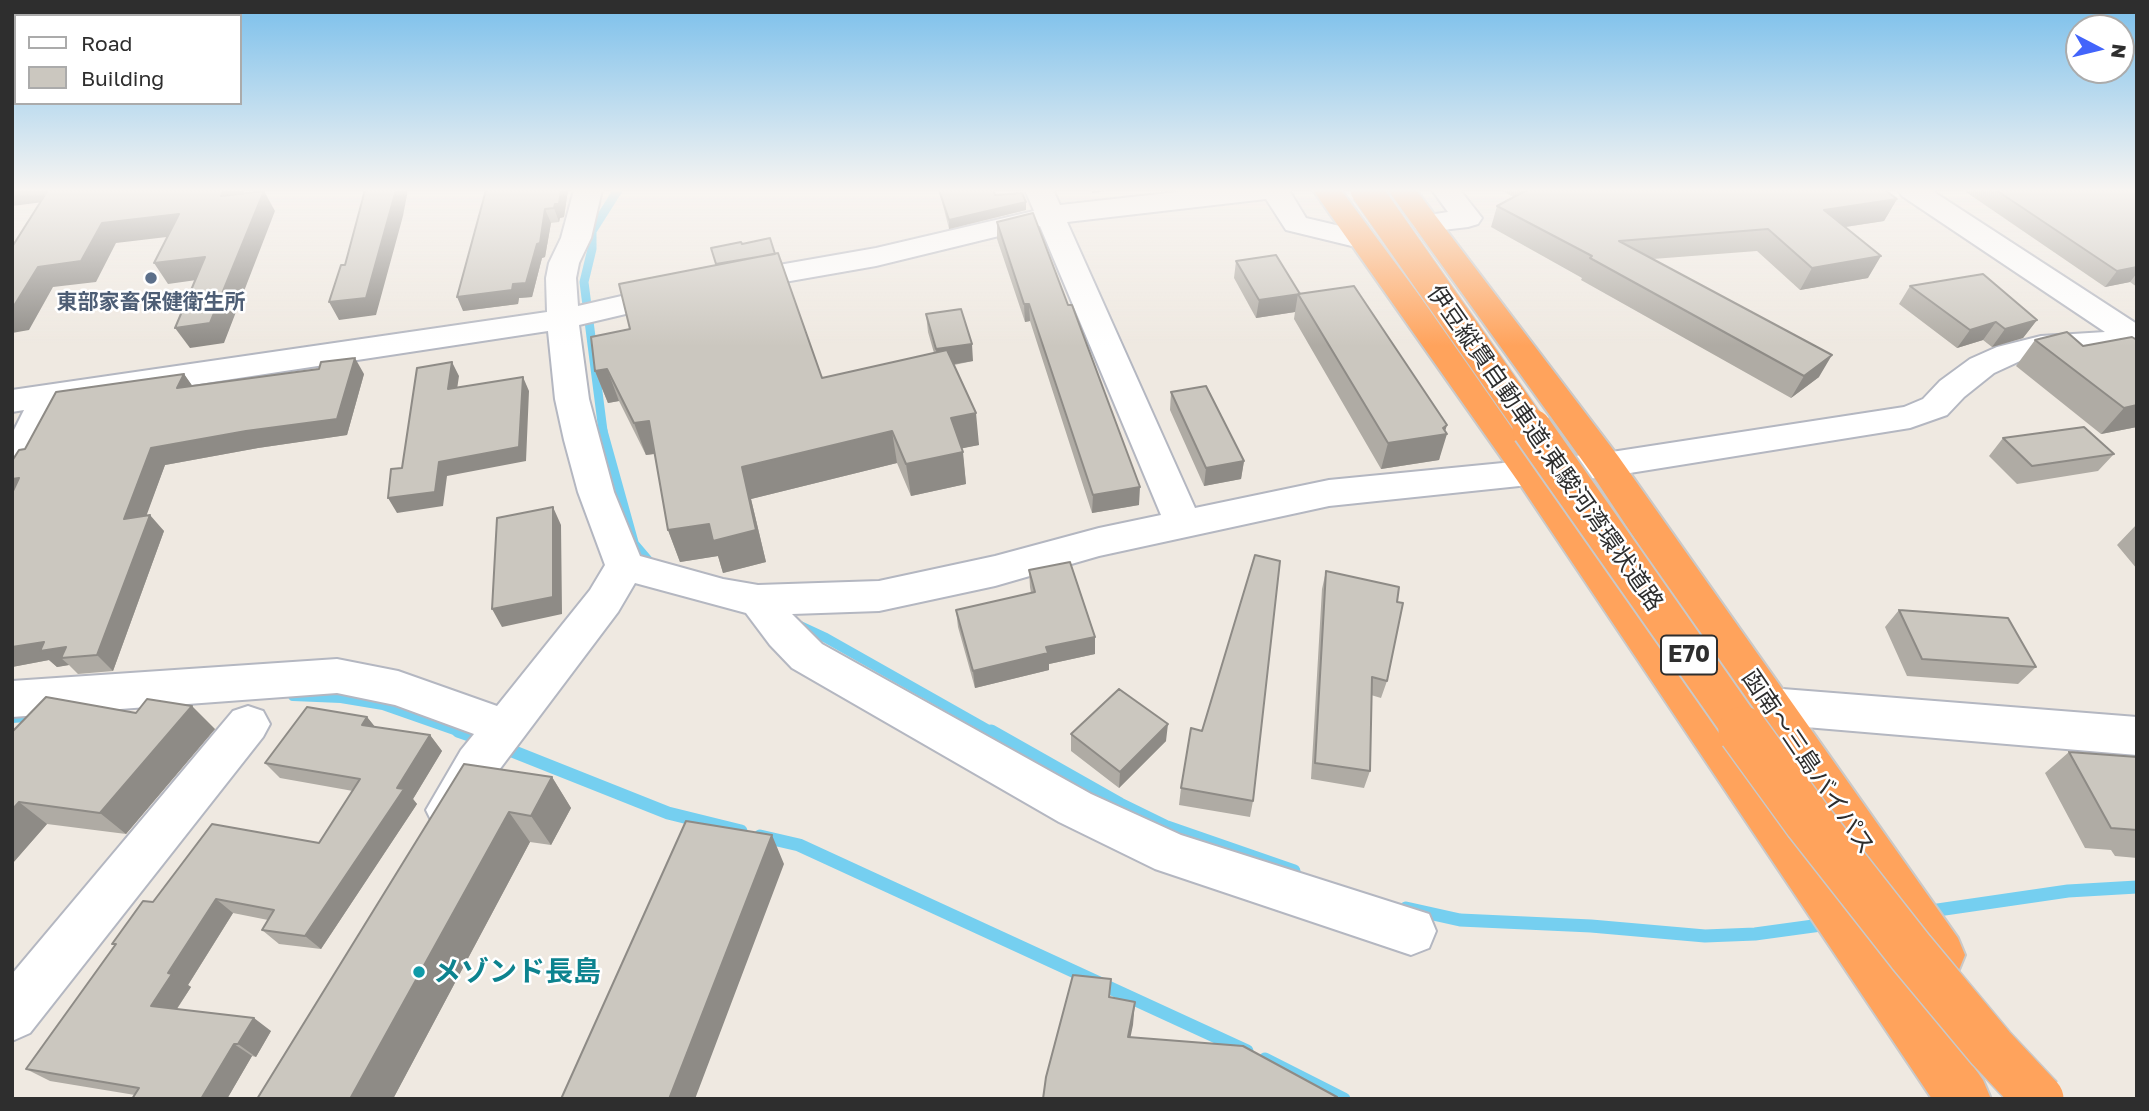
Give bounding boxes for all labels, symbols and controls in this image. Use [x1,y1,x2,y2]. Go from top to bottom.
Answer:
legend [14,14,242,105]
north arrow [2065,14,2135,84]
text: Road [81,30,132,56]
text: N [2107,43,2132,60]
text: Building [81,65,164,91]
marker: 東部家畜保健衛生所 [143,270,159,286]
street label: 伊豆縦貫自動車道;東駿河湾環状道路 [1421,280,1669,616]
place label: 東部家畜保健衛生所 [57,289,245,315]
road number: E70 [1661,636,1717,674]
street label: 函南～三島バイパス [1736,664,1880,860]
place label: メゾンド長島 [433,955,601,989]
marker: メゾンド長島 [411,964,427,980]

